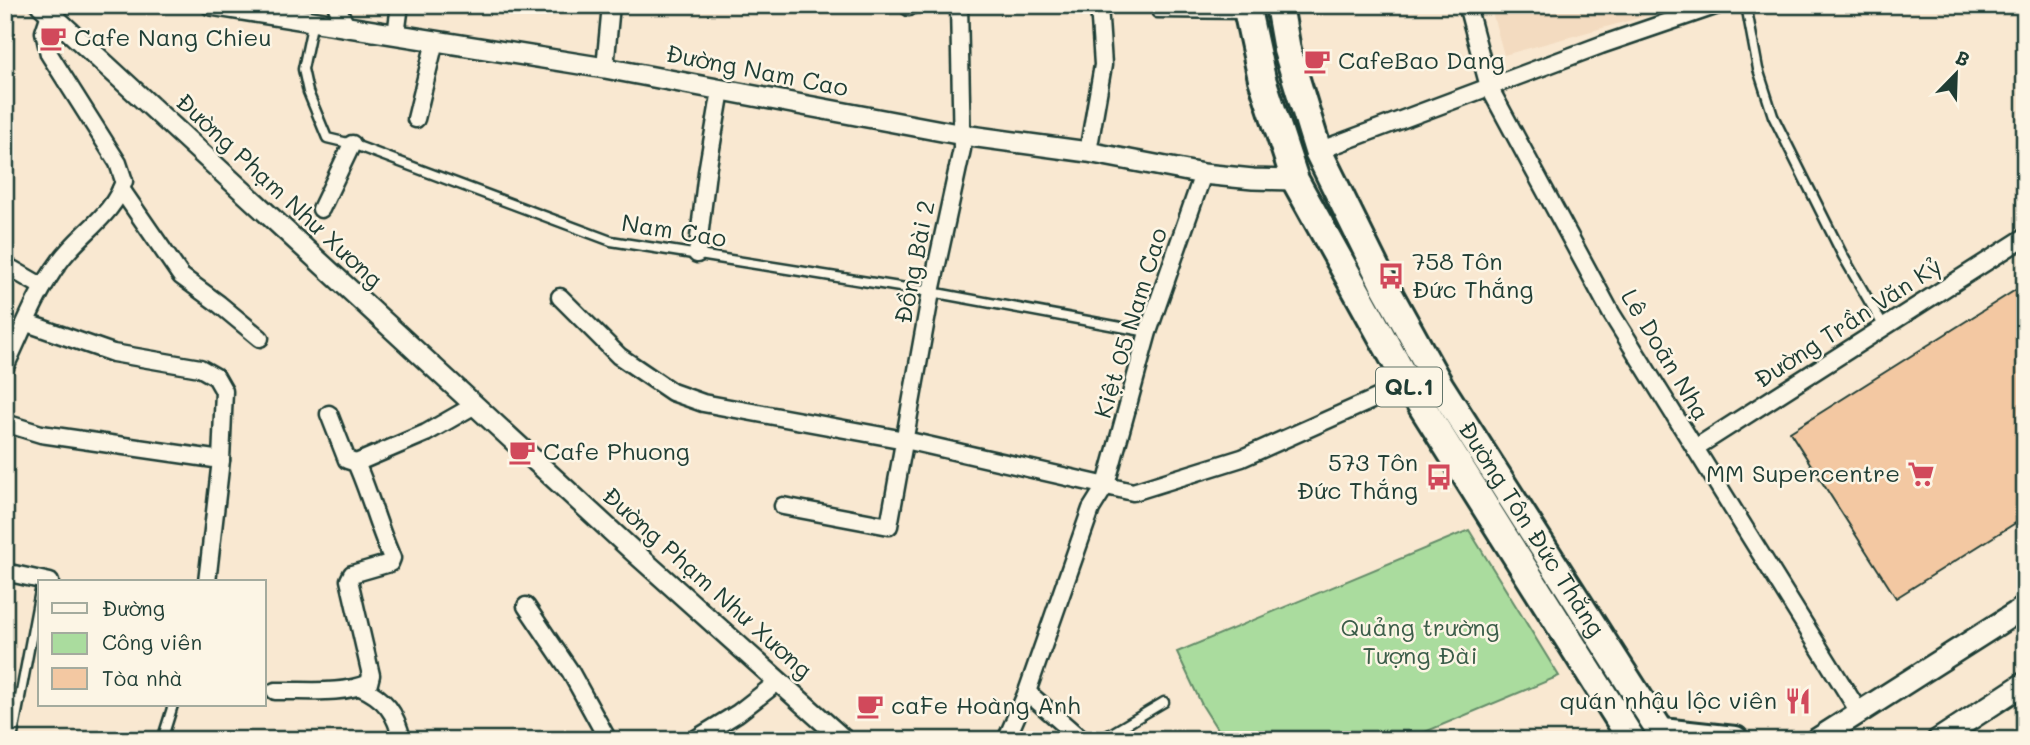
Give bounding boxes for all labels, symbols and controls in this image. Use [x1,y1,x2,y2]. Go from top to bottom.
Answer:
place label: Cafe Nang Chieu [74,21,272,52]
cafe icon: Cafe Nang Chieu [38,23,68,53]
street label: Đường Nam Cao [663,37,851,102]
north arrow [1922,38,1992,108]
place label: CafeBao Dang [1338,44,1505,75]
text: B [1952,44,1974,72]
cafe icon: CafeBao Dang [1302,46,1332,76]
street label: Đường Phạm Như Xương [170,86,390,294]
street label: Đồng Bài 2 [886,198,941,326]
street label: Nam Cao [620,206,729,253]
street label: Kiệt 05 Nam Cao [1086,224,1173,421]
place label: 758 Tôn Đức Thắng [1412,245,1533,304]
street label: Đường Trần Văn Kỷ [1748,250,1947,394]
bus stop icon: 758 Tôn Đức Thắng [1376,261,1406,291]
street label: Lê Doãn Nhạ [1615,283,1718,426]
road number: QL.1 [1376,368,1442,406]
street label: Đường Tôn Đức Thắng [1452,415,1613,642]
place label: Cafe Phuong [543,435,690,466]
cafe icon: Cafe Phuong [507,437,537,467]
place label: 573 Tôn Đức Thắng [1297,446,1418,505]
place label: MM Supercentre [1706,457,1900,488]
supermarket icon: MM Supercentre [1906,459,1936,489]
bus stop icon: 573 Tôn Đức Thắng [1424,462,1454,492]
street label: Đường Phạm Như Xương [597,479,819,684]
legend [38,580,266,706]
text: Đường [102,594,165,621]
park label: Quảng trường Tượng Đài [1341,611,1499,670]
text: Công viên [102,628,202,655]
text: Tòa nhà [102,664,183,691]
place label: quán nhậu lộc viên [1560,684,1777,715]
restaurant icon: quán nhậu lộc viên [1783,686,1813,716]
place label: caFe Hoàng Anh [891,689,1081,720]
cafe icon: caFe Hoàng Anh [855,691,885,721]

